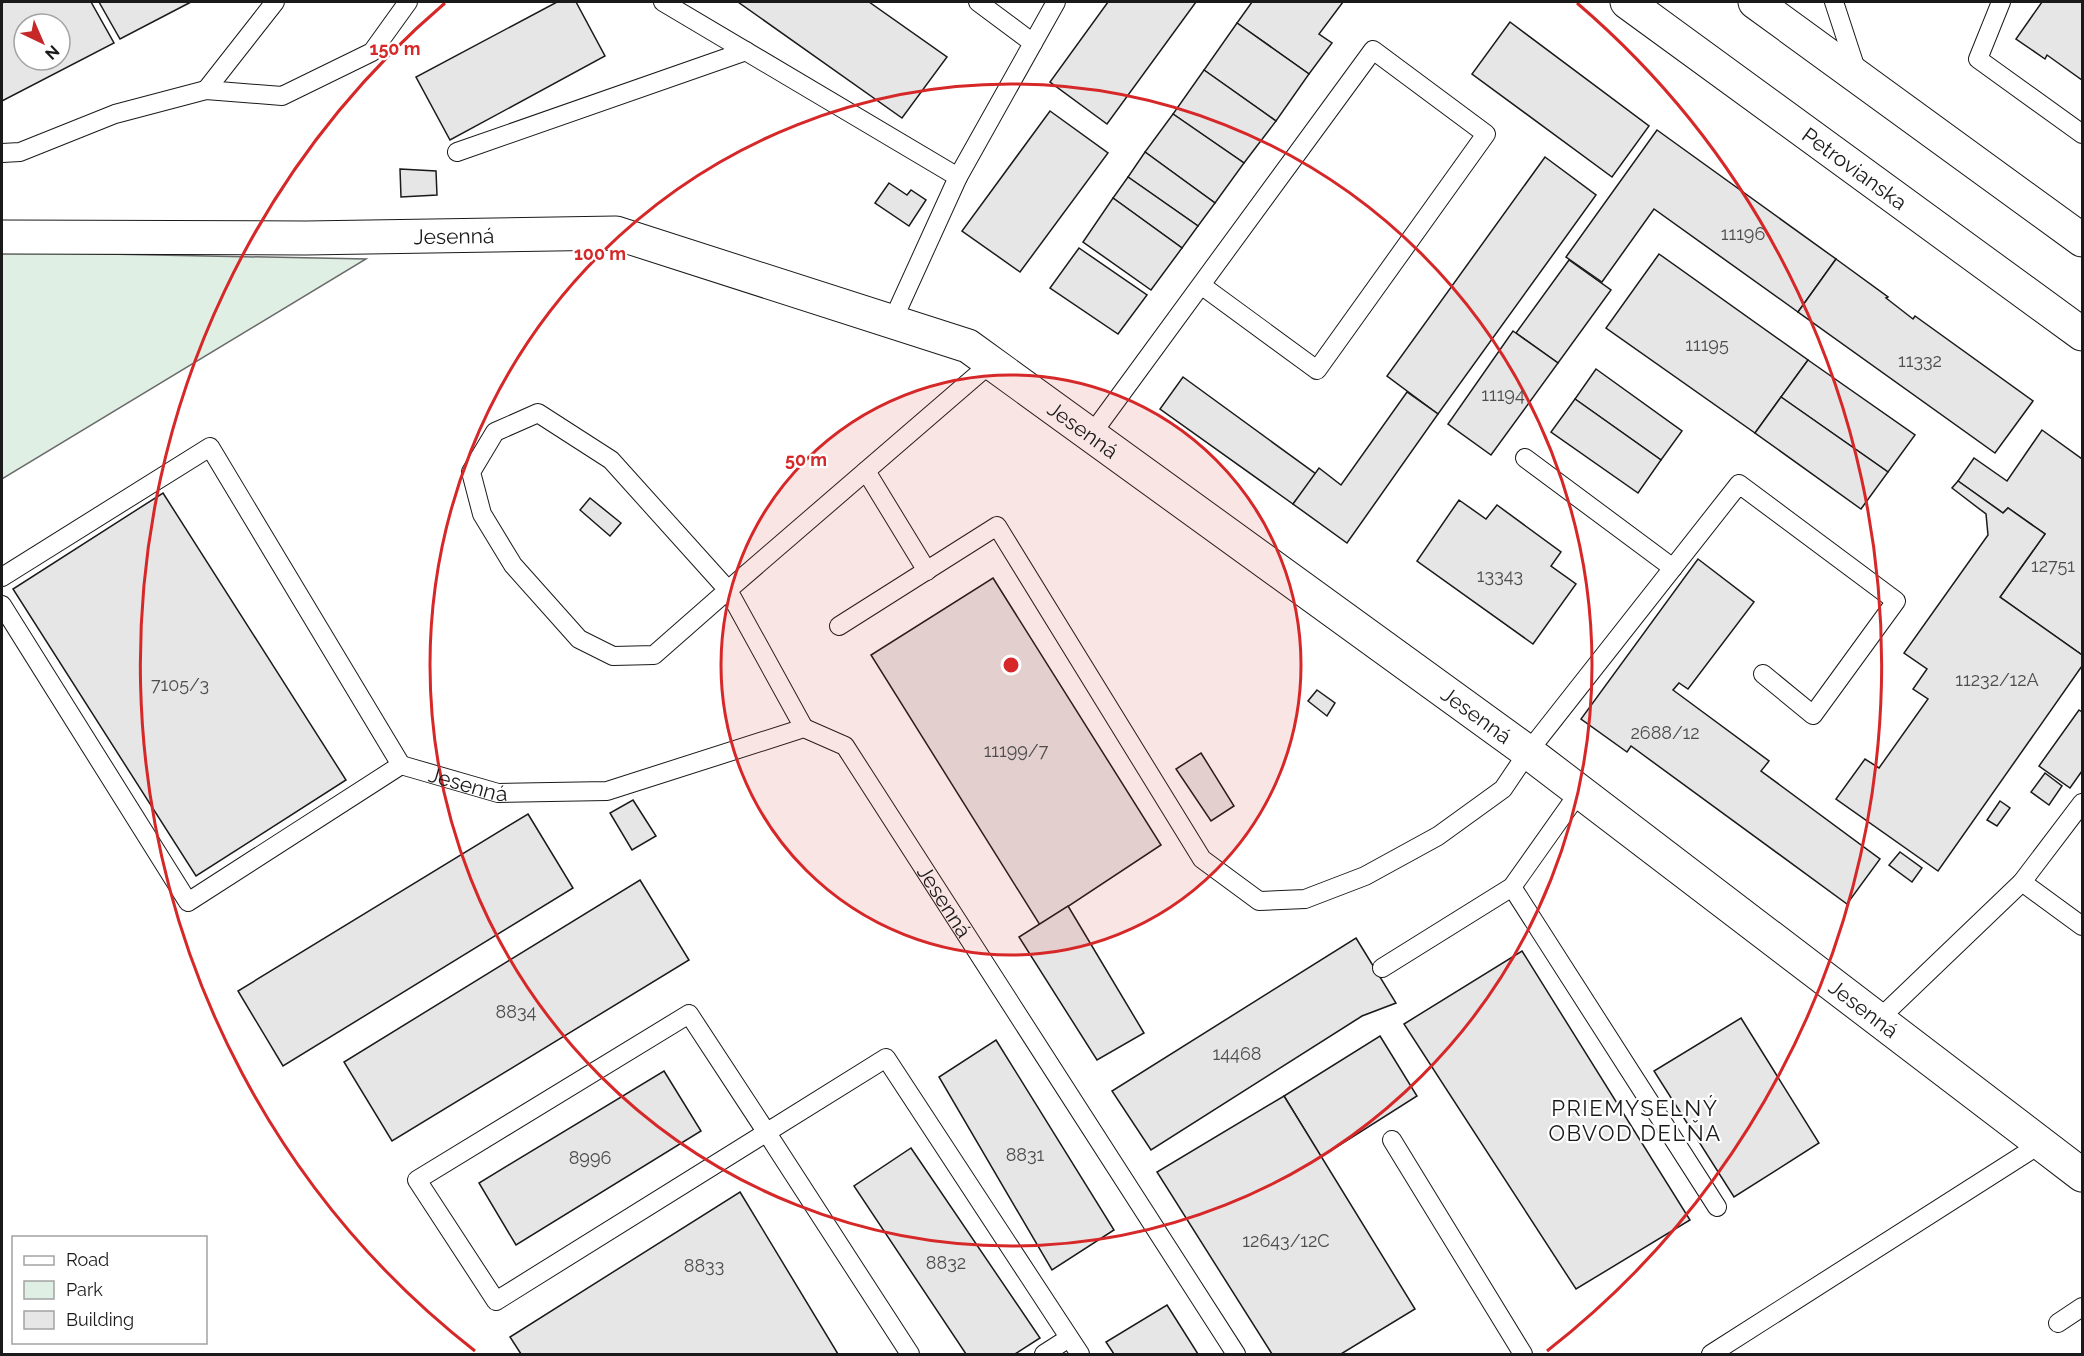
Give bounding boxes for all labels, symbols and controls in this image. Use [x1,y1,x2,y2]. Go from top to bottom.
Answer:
north arrow [12,12,72,72]
text: 150 m [370,38,421,59]
text: N [41,41,63,64]
street label: Petrovianska [1798,122,1912,215]
street label: Jesenná [413,222,495,249]
house number: 11196 [1721,223,1765,244]
text: 100 m [574,243,626,264]
house number: 11195 [1685,334,1729,355]
house number: 11332 [1898,350,1942,371]
house number: 11194 [1481,384,1525,405]
street label: Jesenná [1043,396,1123,463]
text: 50 m [785,449,827,470]
house number: 12751 [2031,555,2075,576]
house number: 13343 [1477,565,1523,586]
centre of rings [1001,655,1021,675]
house number: 11232/12A [1955,669,2039,690]
house number: 7105/3 [151,674,209,695]
street label: Jesenná [1437,681,1517,749]
house number: 2688/12 [1630,722,1700,743]
house number: 11199/7 [984,740,1049,761]
street label: Jesenná [426,761,508,806]
street label: Jesenná [912,860,977,942]
street label: Jesenná [1824,974,1904,1043]
house number: 8834 [496,1001,537,1022]
house number: 14468 [1213,1043,1261,1064]
district label: PRIEMYSELNÝ OBVOD DELŇA [1548,1095,1722,1146]
house number: 8831 [1006,1144,1045,1165]
house number: 8996 [569,1147,611,1168]
house number: 12643/12C [1242,1230,1330,1251]
legend [12,1236,207,1344]
text: Road [66,1249,109,1270]
house number: 8832 [926,1252,966,1273]
house number: 8833 [684,1255,724,1276]
text: Park [66,1279,103,1300]
text: Building [66,1309,134,1330]

